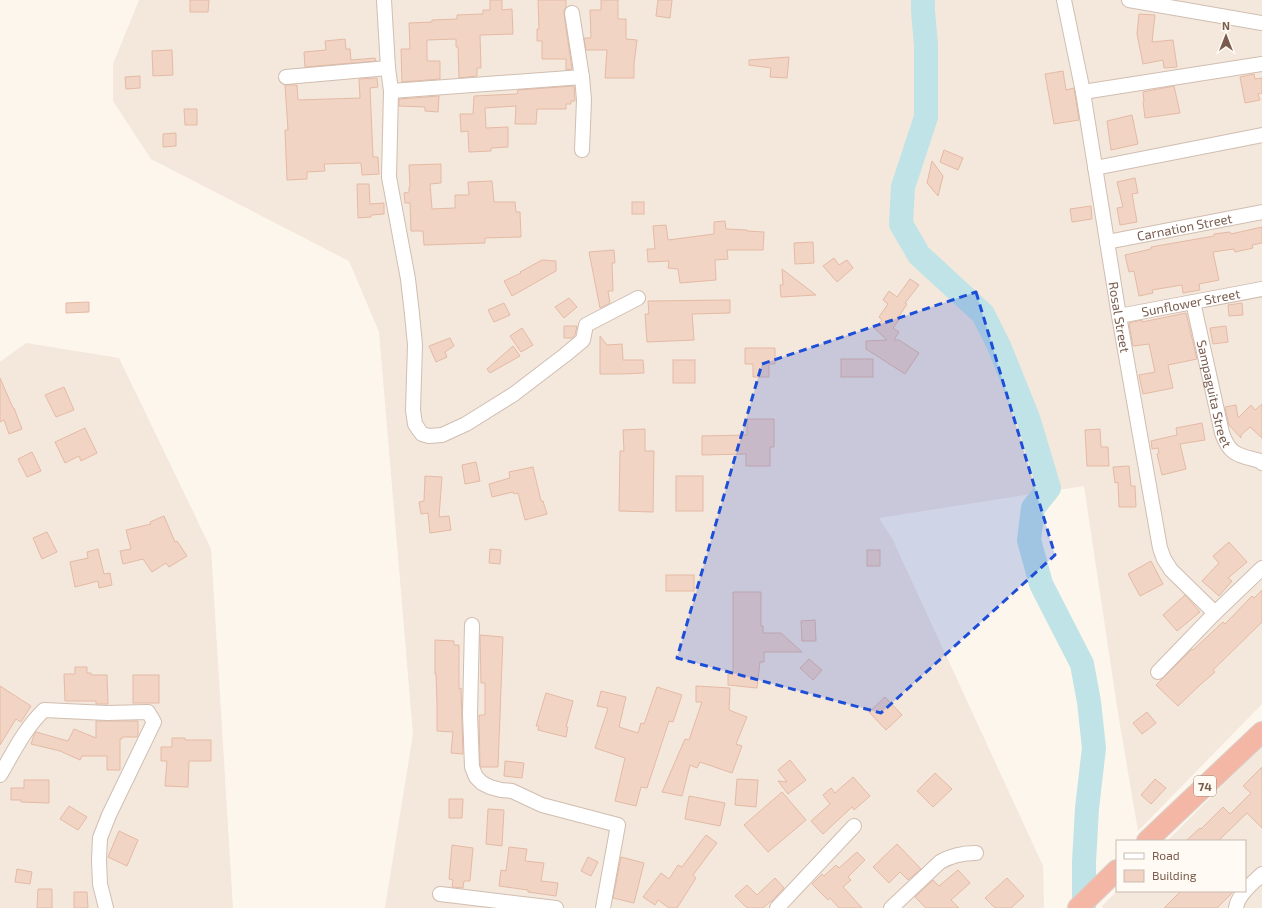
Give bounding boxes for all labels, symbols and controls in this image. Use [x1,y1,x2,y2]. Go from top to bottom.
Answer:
north arrow [1206,16,1246,56]
text: N [1222,19,1230,32]
street label: Carnation Street [1136,210,1234,244]
street label: Rosal Street [1106,280,1133,354]
street label: Sunflower Street [1140,285,1241,320]
street label: Sampaguita Street [1194,339,1235,451]
road number: 74 [1194,776,1216,796]
legend [1116,840,1246,892]
text: Road [1152,848,1180,862]
text: Building [1152,868,1197,882]

